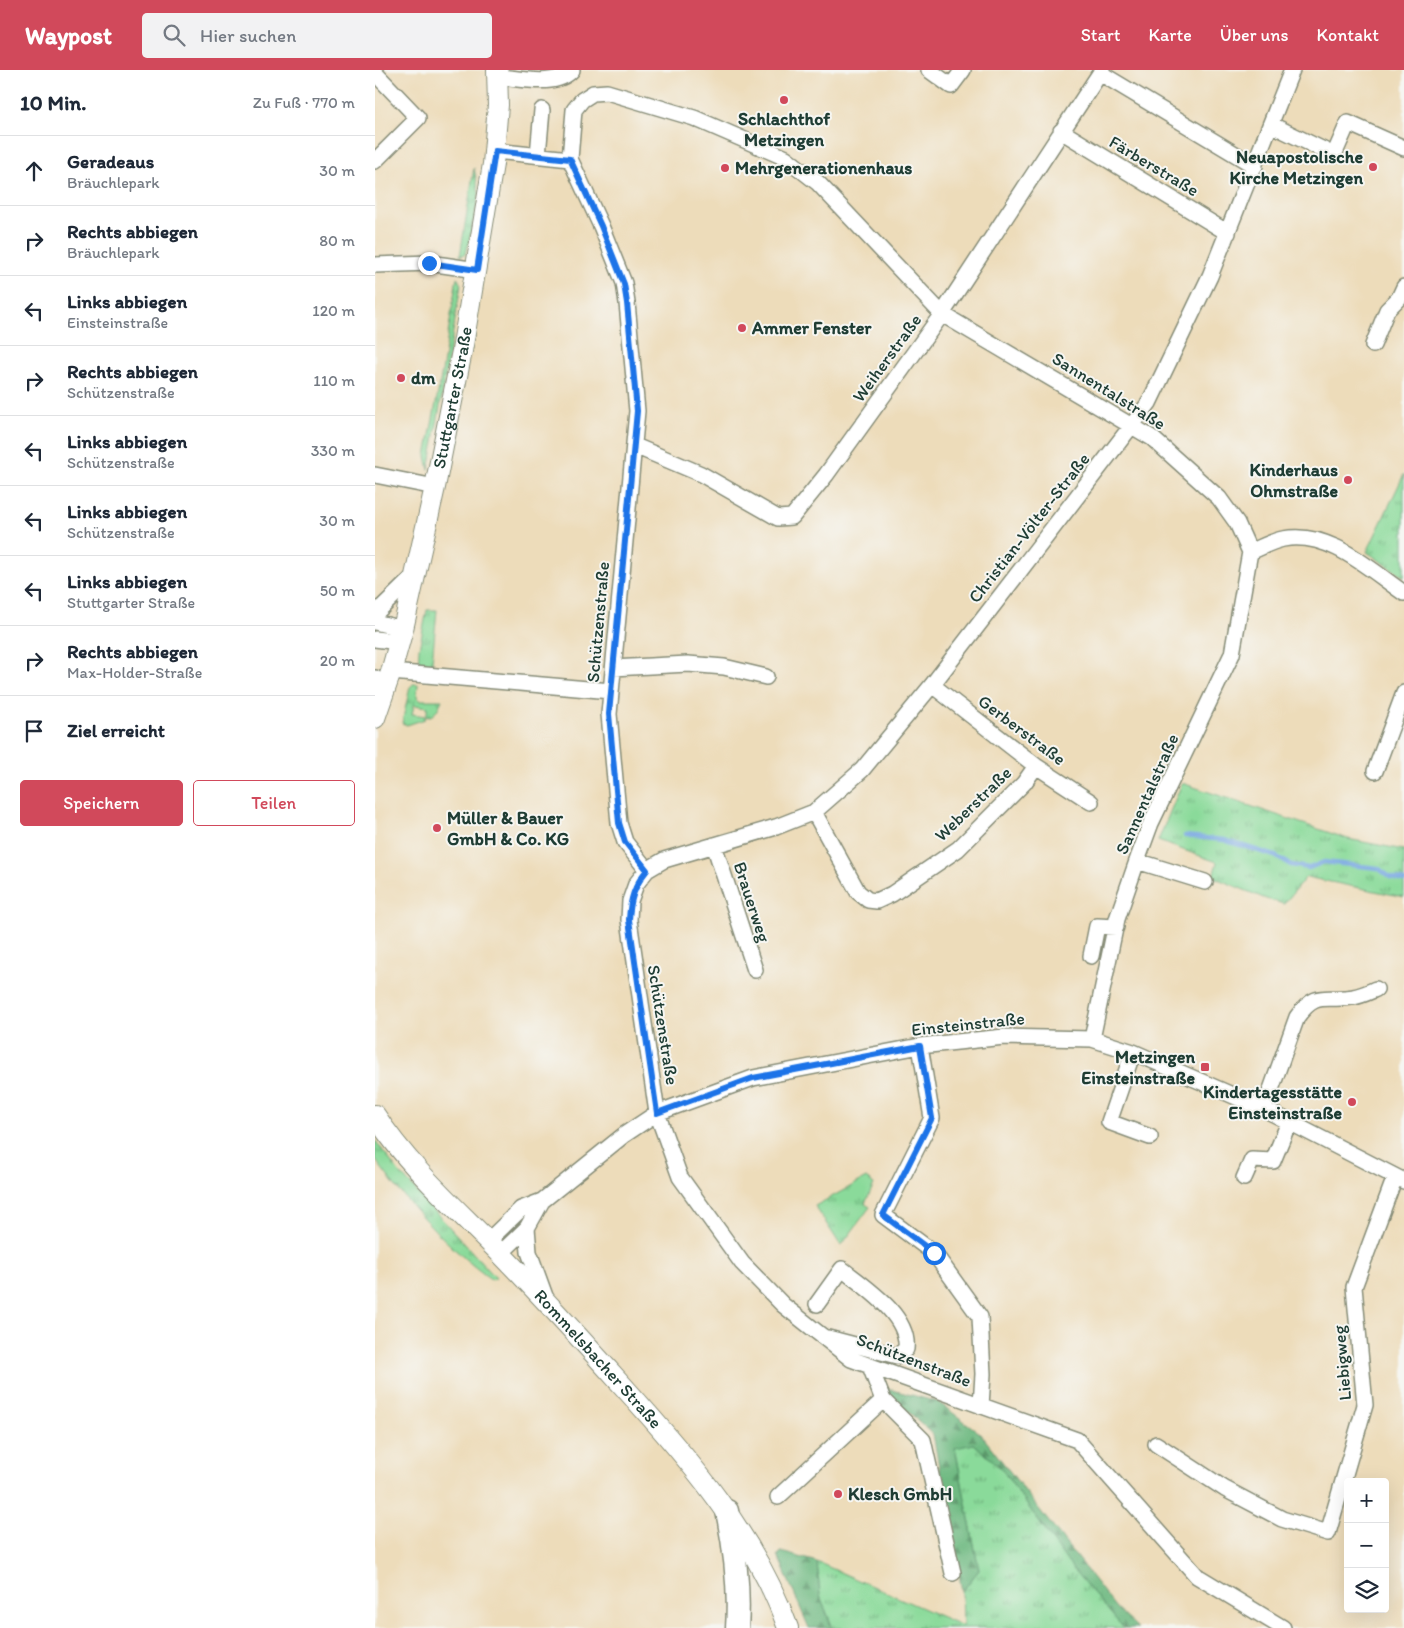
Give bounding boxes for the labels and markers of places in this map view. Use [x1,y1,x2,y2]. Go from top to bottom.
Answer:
marker: Schlachthof Metzingen [778,94,790,106]
place label: Schlachthof Metzingen [738,108,830,151]
place label: Neuapostolische Kirche Metzingen [1229,146,1363,189]
place label: Mehrgenerationenhaus [735,157,912,179]
marker: Neuapostolische Kirche Metzingen [1367,161,1379,173]
marker: Mehrgenerationenhaus [719,162,731,174]
place label: Ammer Fenster [751,317,872,339]
marker: Ammer Fenster [736,322,748,334]
place label: dm [411,367,436,389]
marker: dm [395,372,407,384]
place label: Kinderhaus Ohmstraße [1249,459,1338,502]
marker: Kinderhaus Ohmstraße [1342,474,1354,486]
place label: Müller & Bauer GmbH & Co. KG [447,807,569,850]
marker: Müller & Bauer GmbH & Co. KG [431,822,443,834]
place label: Metzingen Einsteinstraße [1081,1046,1195,1089]
marker: Metzingen Einsteinstraße [1199,1061,1211,1073]
place label: Kindertagesstätte Einsteinstraße [1203,1081,1342,1124]
marker: Kindertagesstätte Einsteinstraße [1346,1096,1358,1108]
place label: Klesch GmbH [848,1483,952,1505]
marker: Klesch GmbH [832,1488,844,1500]

